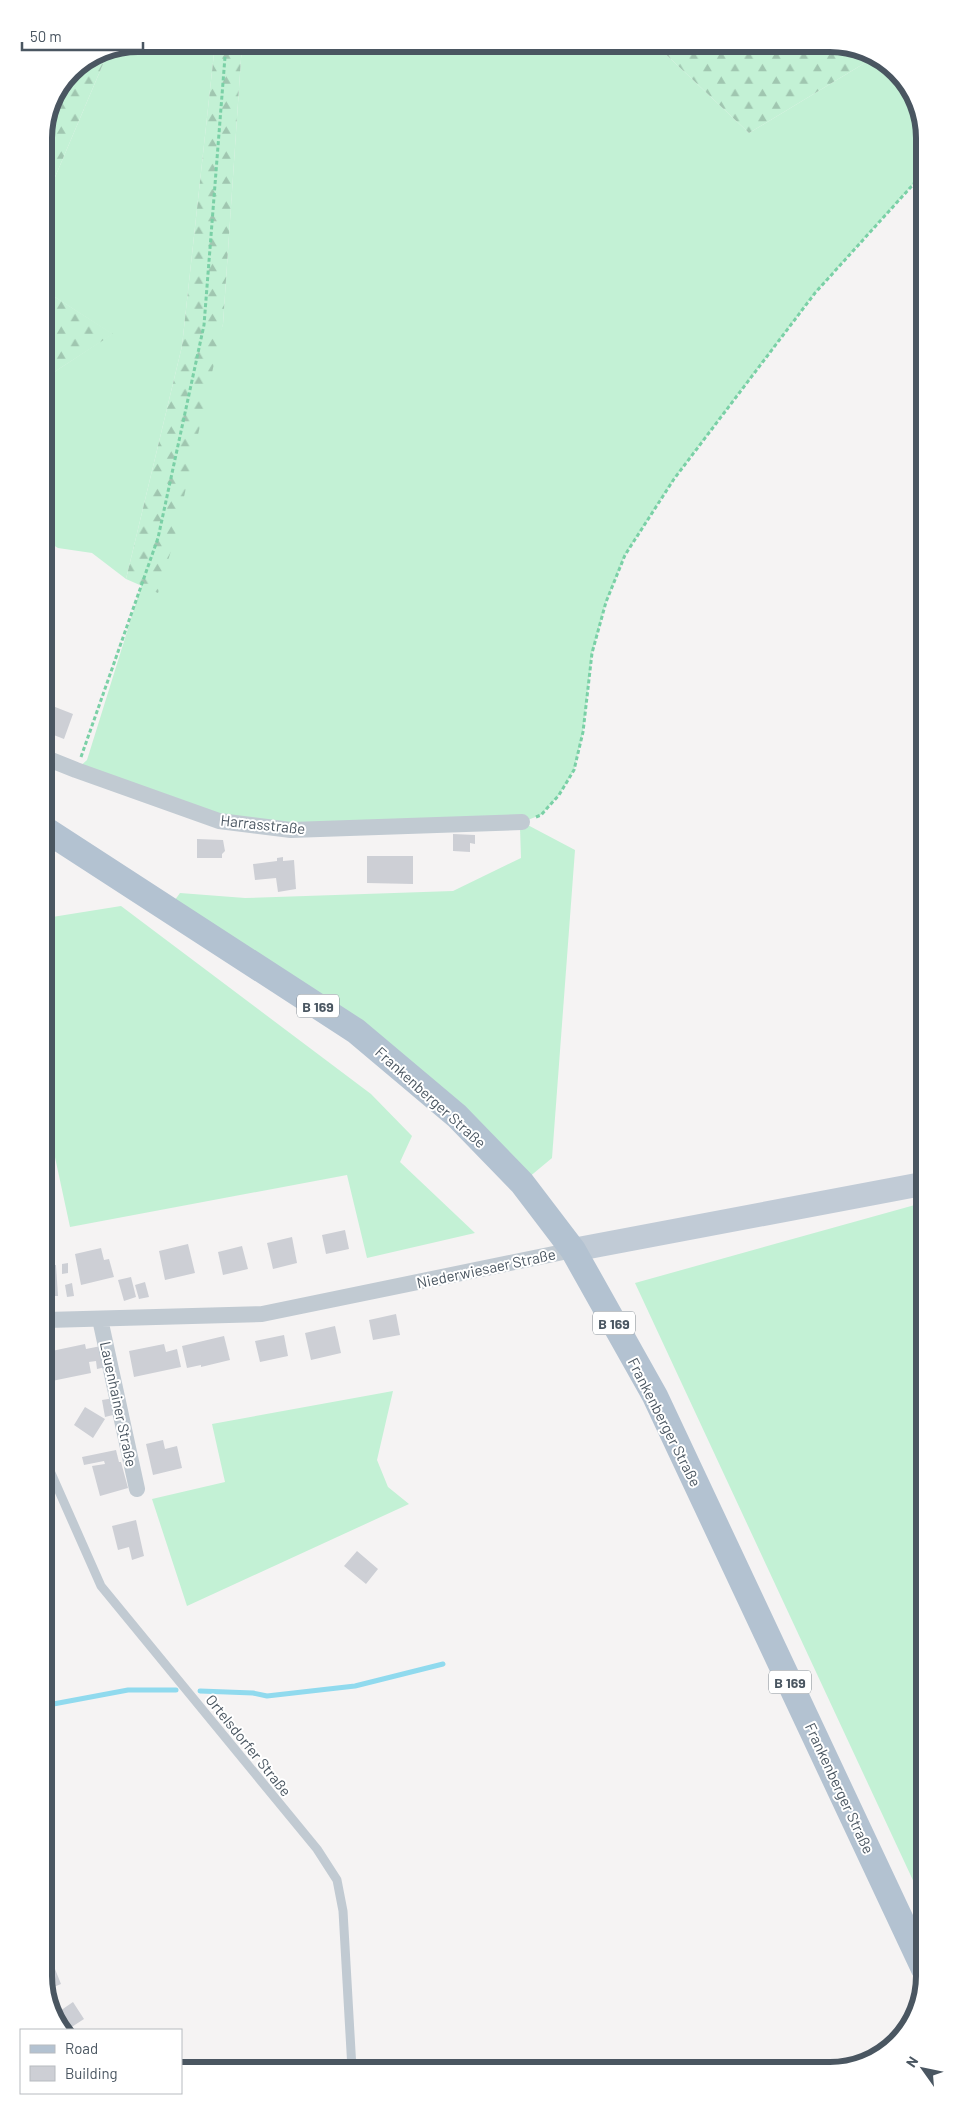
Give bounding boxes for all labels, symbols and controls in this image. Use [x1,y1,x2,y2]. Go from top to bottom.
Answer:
scale bar [22,20,144,52]
text: 50 m [30,27,62,45]
street label: Harrasstraße [220,811,306,837]
road number: B 169 [297,994,339,1018]
street label: Frankenberger Straße [372,1043,490,1151]
street label: Niederwiesaer Straße [415,1244,557,1292]
road number: B 169 [593,1312,635,1335]
street label: Lauenhainer Straße [97,1340,141,1468]
street label: Frankenberger Straße [625,1355,705,1489]
road number: B 169 [769,1670,811,1694]
street label: Ortelsdorfer Straße [202,1690,296,1800]
street label: Frankenberger Straße [802,1720,878,1856]
legend [20,2029,182,2094]
text: Road [65,2039,98,2057]
north arrow [898,2044,948,2094]
text: N [902,2053,921,2070]
text: Building [65,2064,118,2082]

